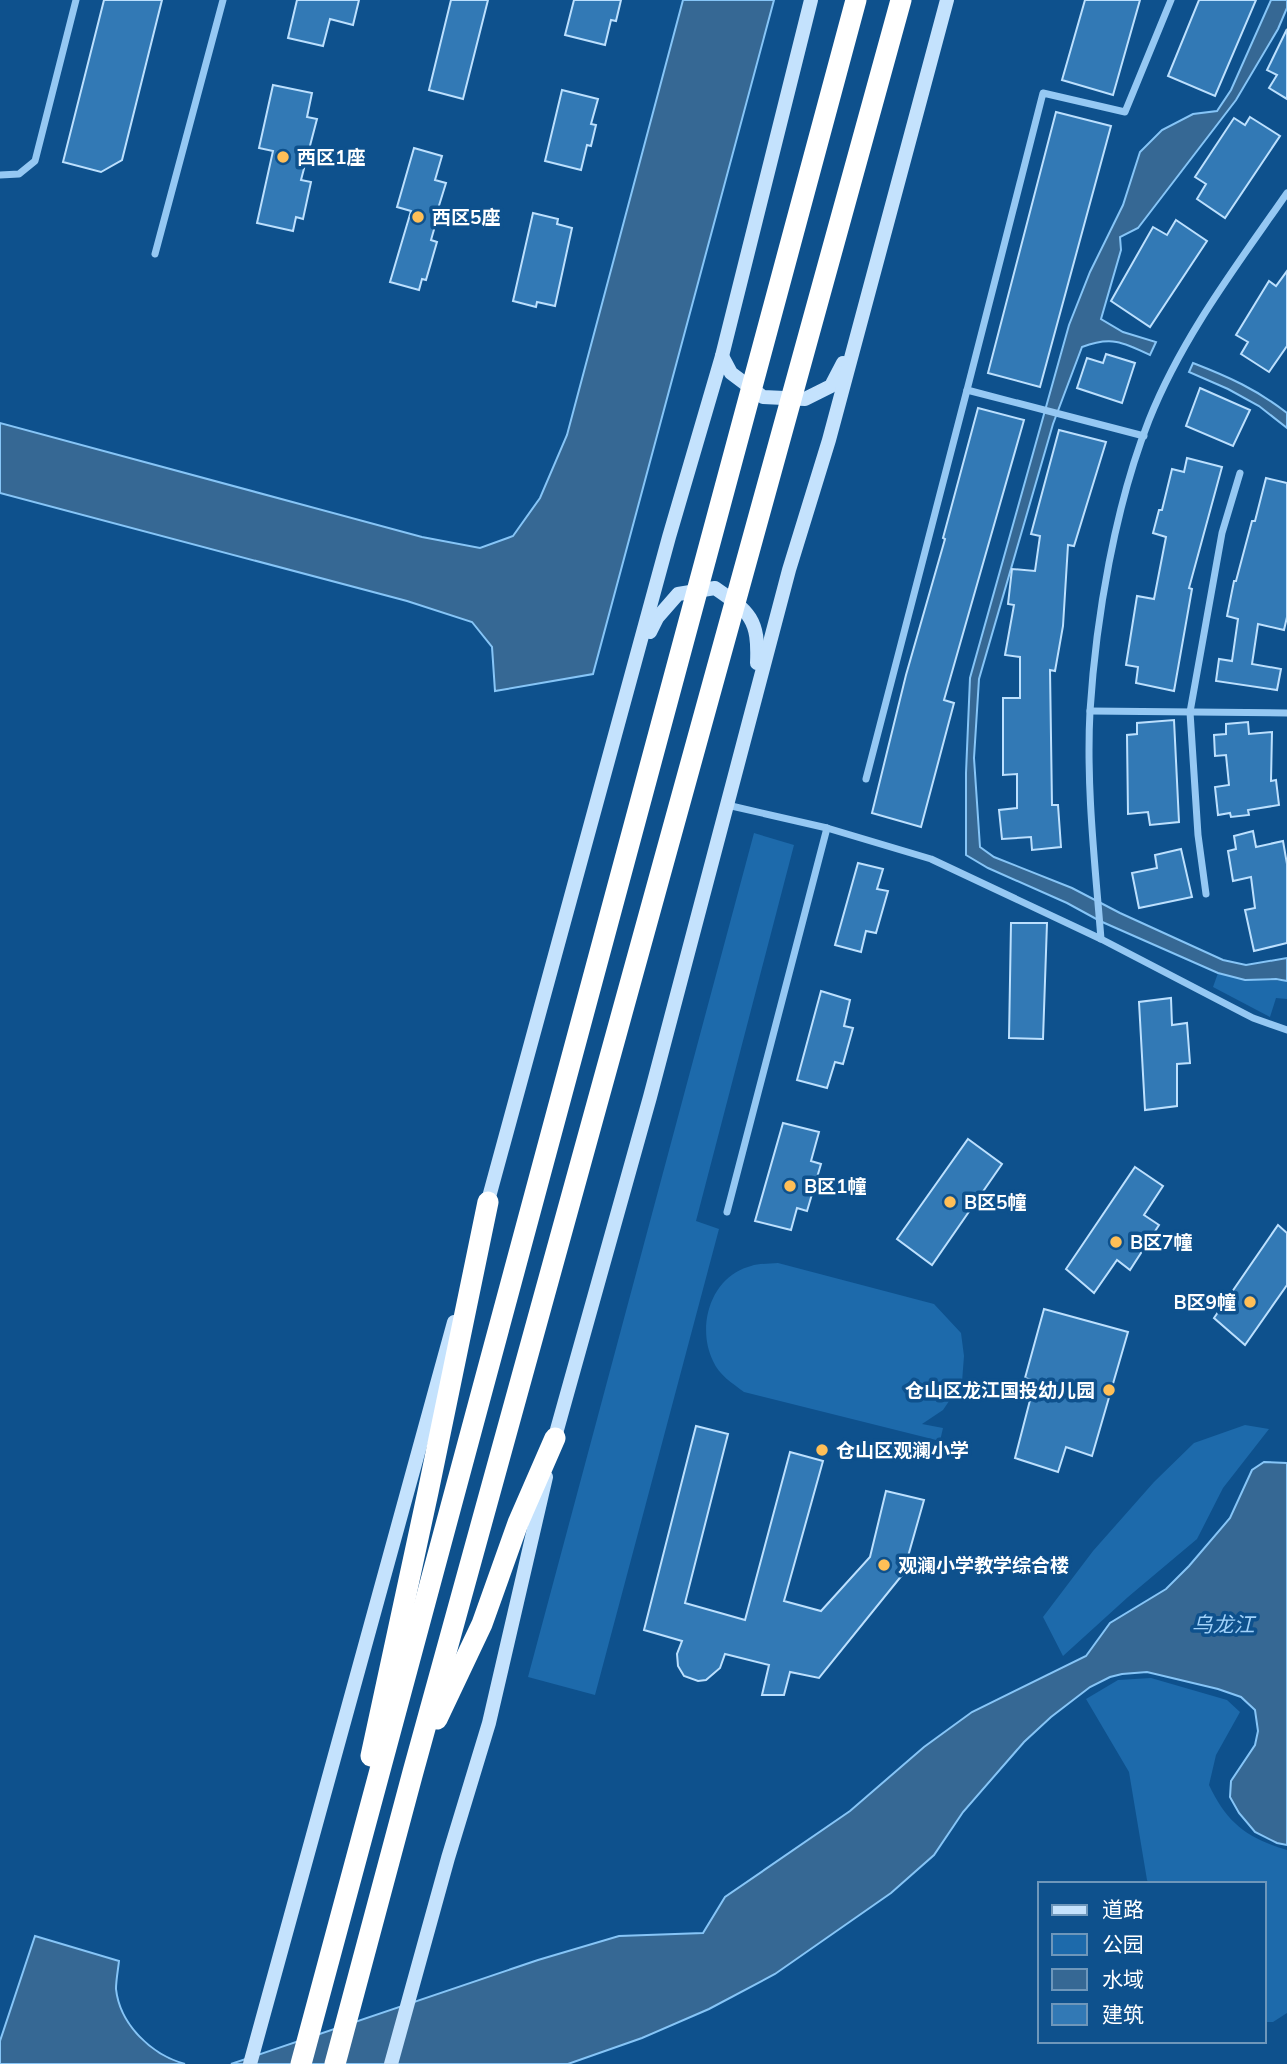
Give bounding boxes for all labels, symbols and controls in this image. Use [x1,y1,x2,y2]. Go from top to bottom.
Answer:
place label: 西区1座 [297,145,365,169]
marker: 西区1座 [275,149,291,165]
place label: 西区5座 [432,205,500,229]
marker: 西区5座 [410,209,426,225]
place label: B区1幢 [804,1174,867,1198]
marker: B区1幢 [782,1178,798,1194]
place label: B区5幢 [964,1190,1027,1214]
marker: B区5幢 [942,1194,958,1210]
place label: B区7幢 [1130,1230,1193,1254]
marker: B区7幢 [1108,1234,1124,1250]
place label: B区9幢 [1173,1290,1236,1314]
marker: B区9幢 [1242,1294,1258,1310]
place label: 仓山区龙江国投幼儿园 [905,1378,1095,1402]
marker: 仓山区龙江国投幼儿园 [1101,1382,1117,1398]
place label: 仓山区观澜小学 [836,1438,969,1462]
marker: 仓山区观澜小学 [814,1442,830,1458]
place label: 观澜小学教学综合楼 [898,1553,1069,1577]
marker: 观澜小学教学综合楼 [876,1557,892,1573]
water label: 乌龙江 [1192,1611,1256,1637]
legend [1038,1882,1266,2043]
text: 道路 [1102,1896,1144,1922]
text: 公园 [1102,1931,1144,1957]
text: 水域 [1102,1966,1144,1992]
text: 建筑 [1102,2001,1144,2027]

